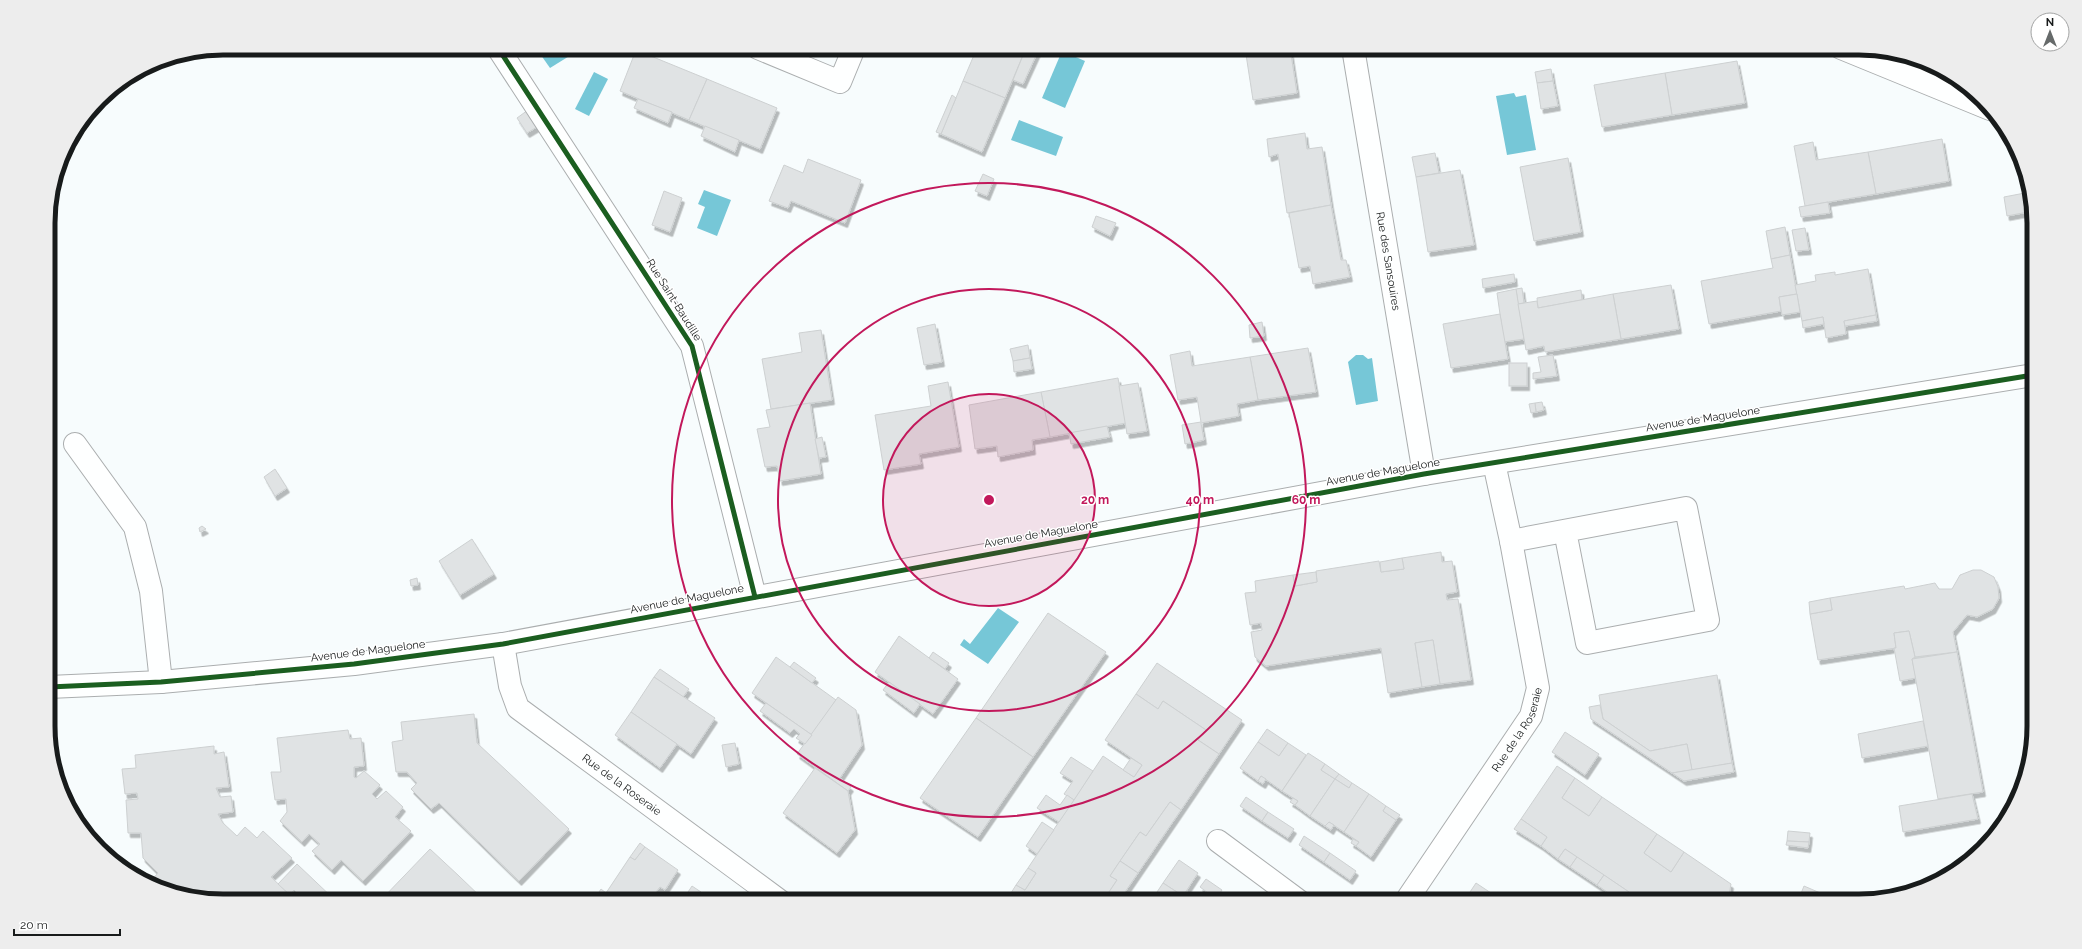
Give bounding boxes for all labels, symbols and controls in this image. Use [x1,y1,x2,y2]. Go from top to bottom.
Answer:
north arrow [2030,12,2070,52]
text: N [2046,16,2054,29]
street label: Rue des Sansouires [1374,211,1403,311]
street label: Rue Saint-Baudille [644,257,705,344]
street label: Avenue de Maguelone [1645,403,1761,434]
street label: Avenue de Maguelone [1325,455,1441,488]
centre of rings [982,493,996,507]
text: 20 m [1081,493,1109,507]
text: 40 m [1186,493,1214,507]
text: 60 m [1292,493,1320,507]
street label: Avenue de Maguelone [983,517,1099,550]
street label: Avenue de Maguelone [629,582,745,616]
street label: Avenue de Maguelone [310,637,427,664]
street label: Rue de la Roseraie [1489,686,1545,774]
street label: Rue de la Roseraie [580,751,664,818]
scale bar [14,911,120,937]
text: 20 m [20,918,48,932]

